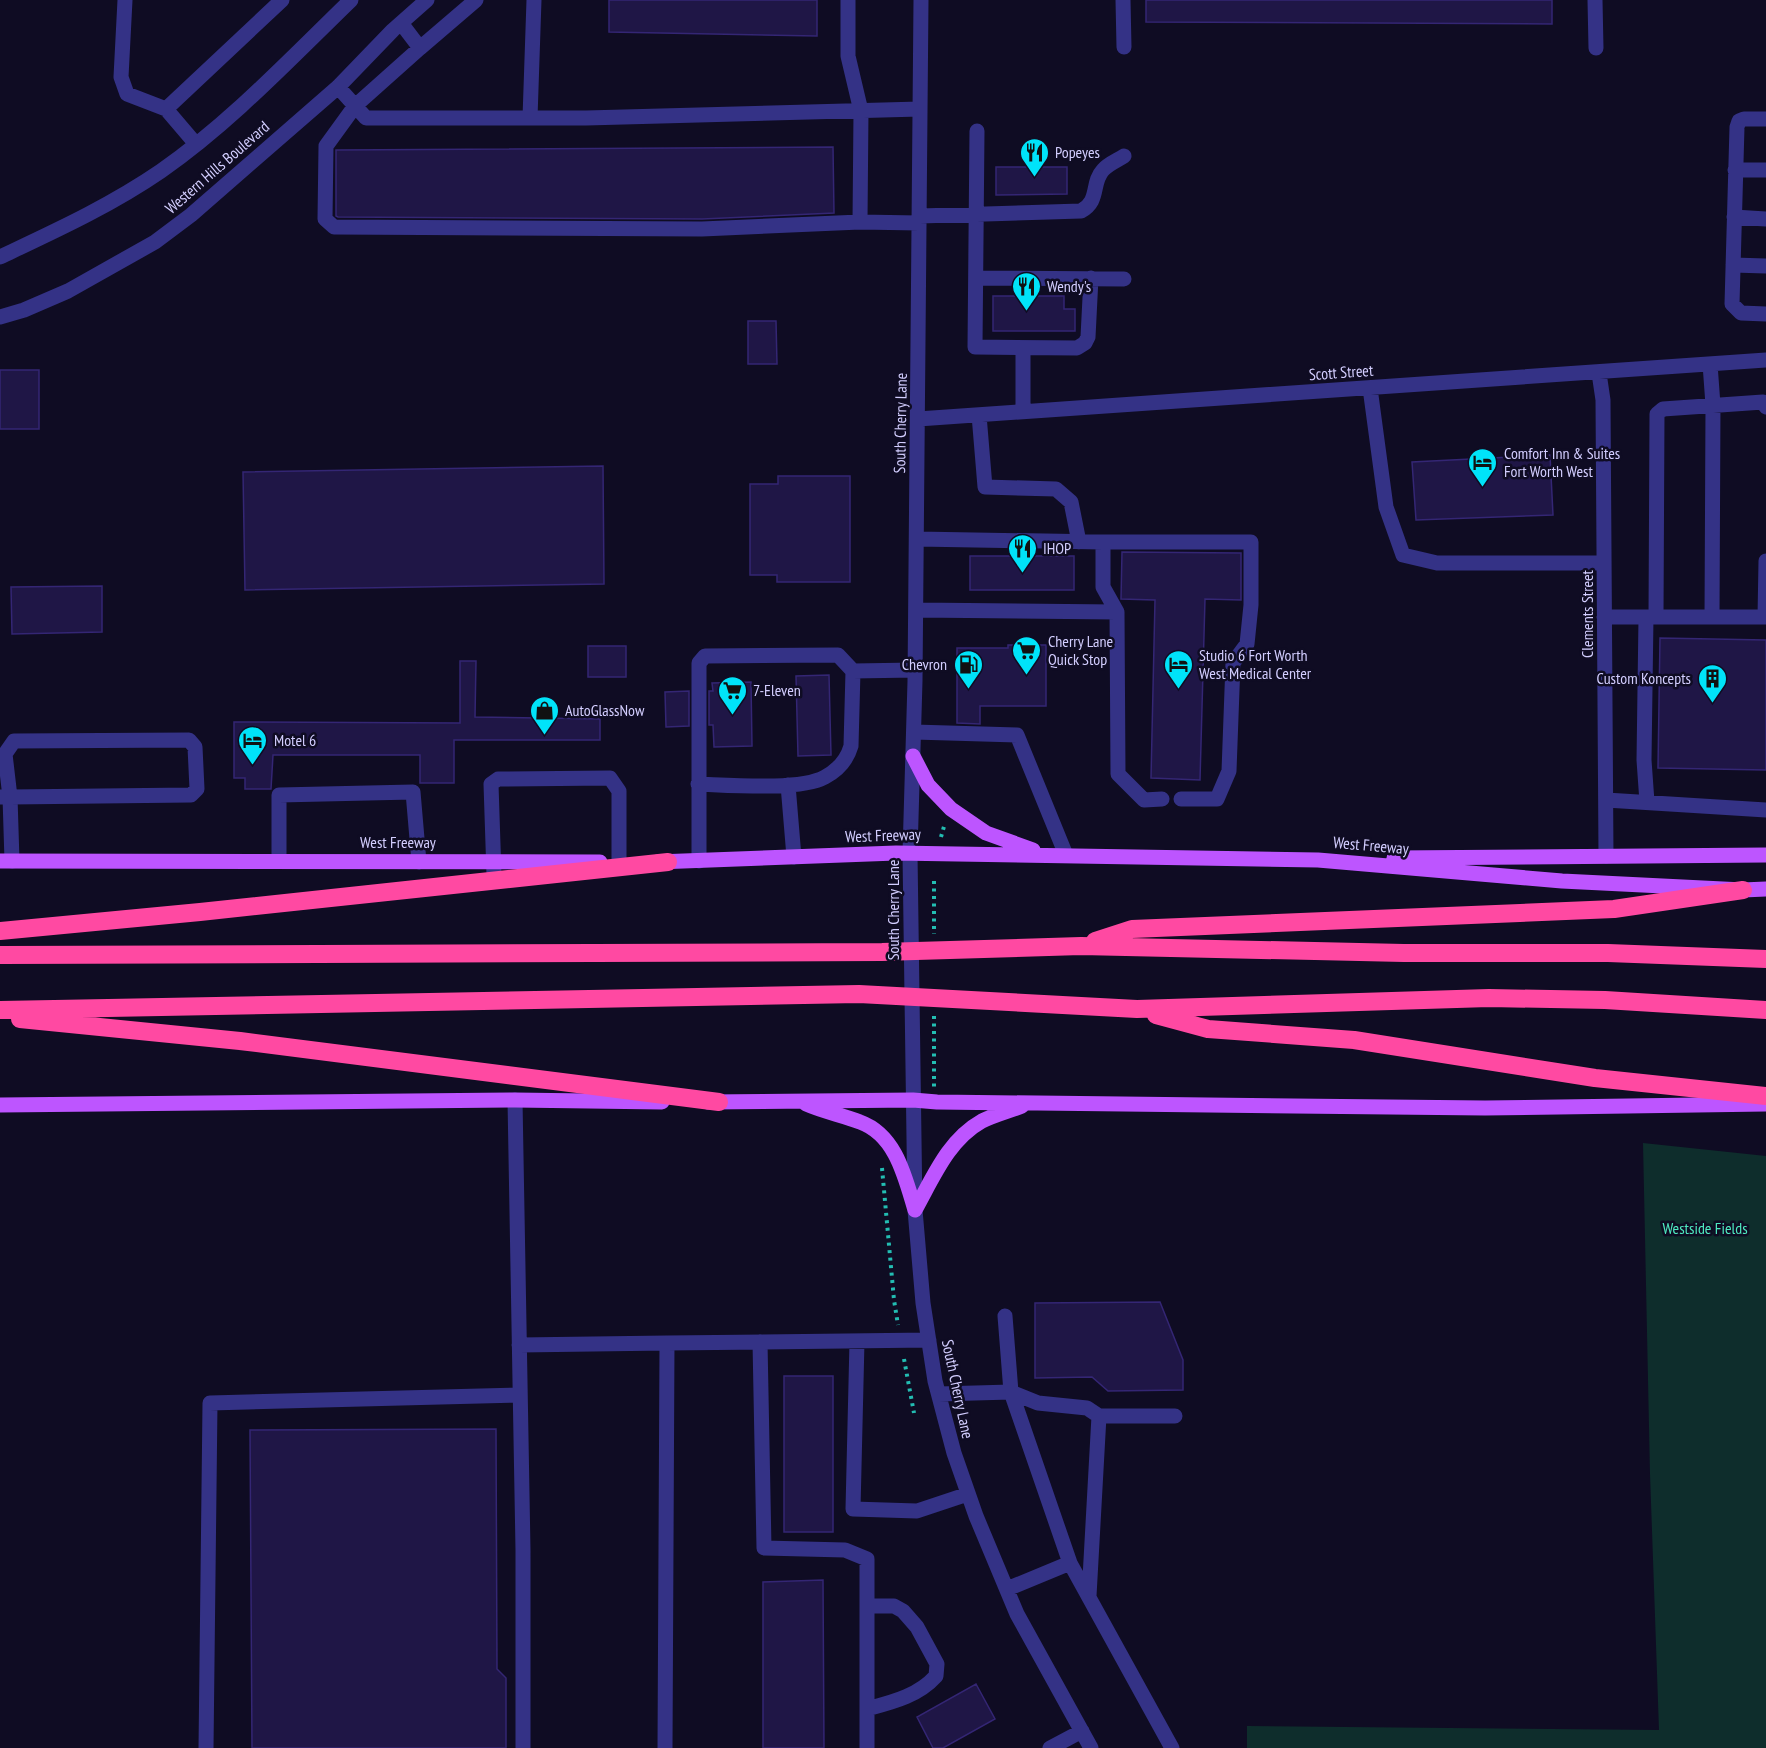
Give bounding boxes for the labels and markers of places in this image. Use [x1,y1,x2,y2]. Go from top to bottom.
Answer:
restaurant icon: Popeyes [1018,136,1050,178]
place label: Popeyes [1055,142,1100,162]
restaurant icon: Wendy's [1010,270,1042,312]
place label: Wendy's [1047,276,1091,296]
place label: Comfort Inn & Suites Fort Worth West [1504,443,1620,481]
hotel icon: Comfort Inn & Suites Fort Worth West [1467,446,1499,488]
restaurant icon: IHOP [1006,532,1038,574]
place label: IHOP [1043,538,1071,558]
place label: Cherry Lane Quick Stop [1048,631,1113,669]
supermarket icon: Cherry Lane Quick Stop [1011,634,1043,676]
place label: Studio 6 Fort Worth West Medical Center [1199,645,1312,683]
fuel station icon: Chevron [952,648,984,690]
hotel icon: Studio 6 Fort Worth West Medical Center [1162,648,1194,690]
place label: Chevron [902,654,947,674]
building icon: Custom Koncepts [1696,662,1728,704]
place label: Custom Koncepts [1597,668,1691,688]
supermarket icon: 7-Eleven [716,674,748,716]
place label: 7-Eleven [753,680,801,700]
shop icon: AutoGlassNow [528,694,560,736]
place label: AutoGlassNow [565,700,645,720]
hotel icon: Motel 6 [237,724,269,766]
place label: Motel 6 [274,730,316,750]

